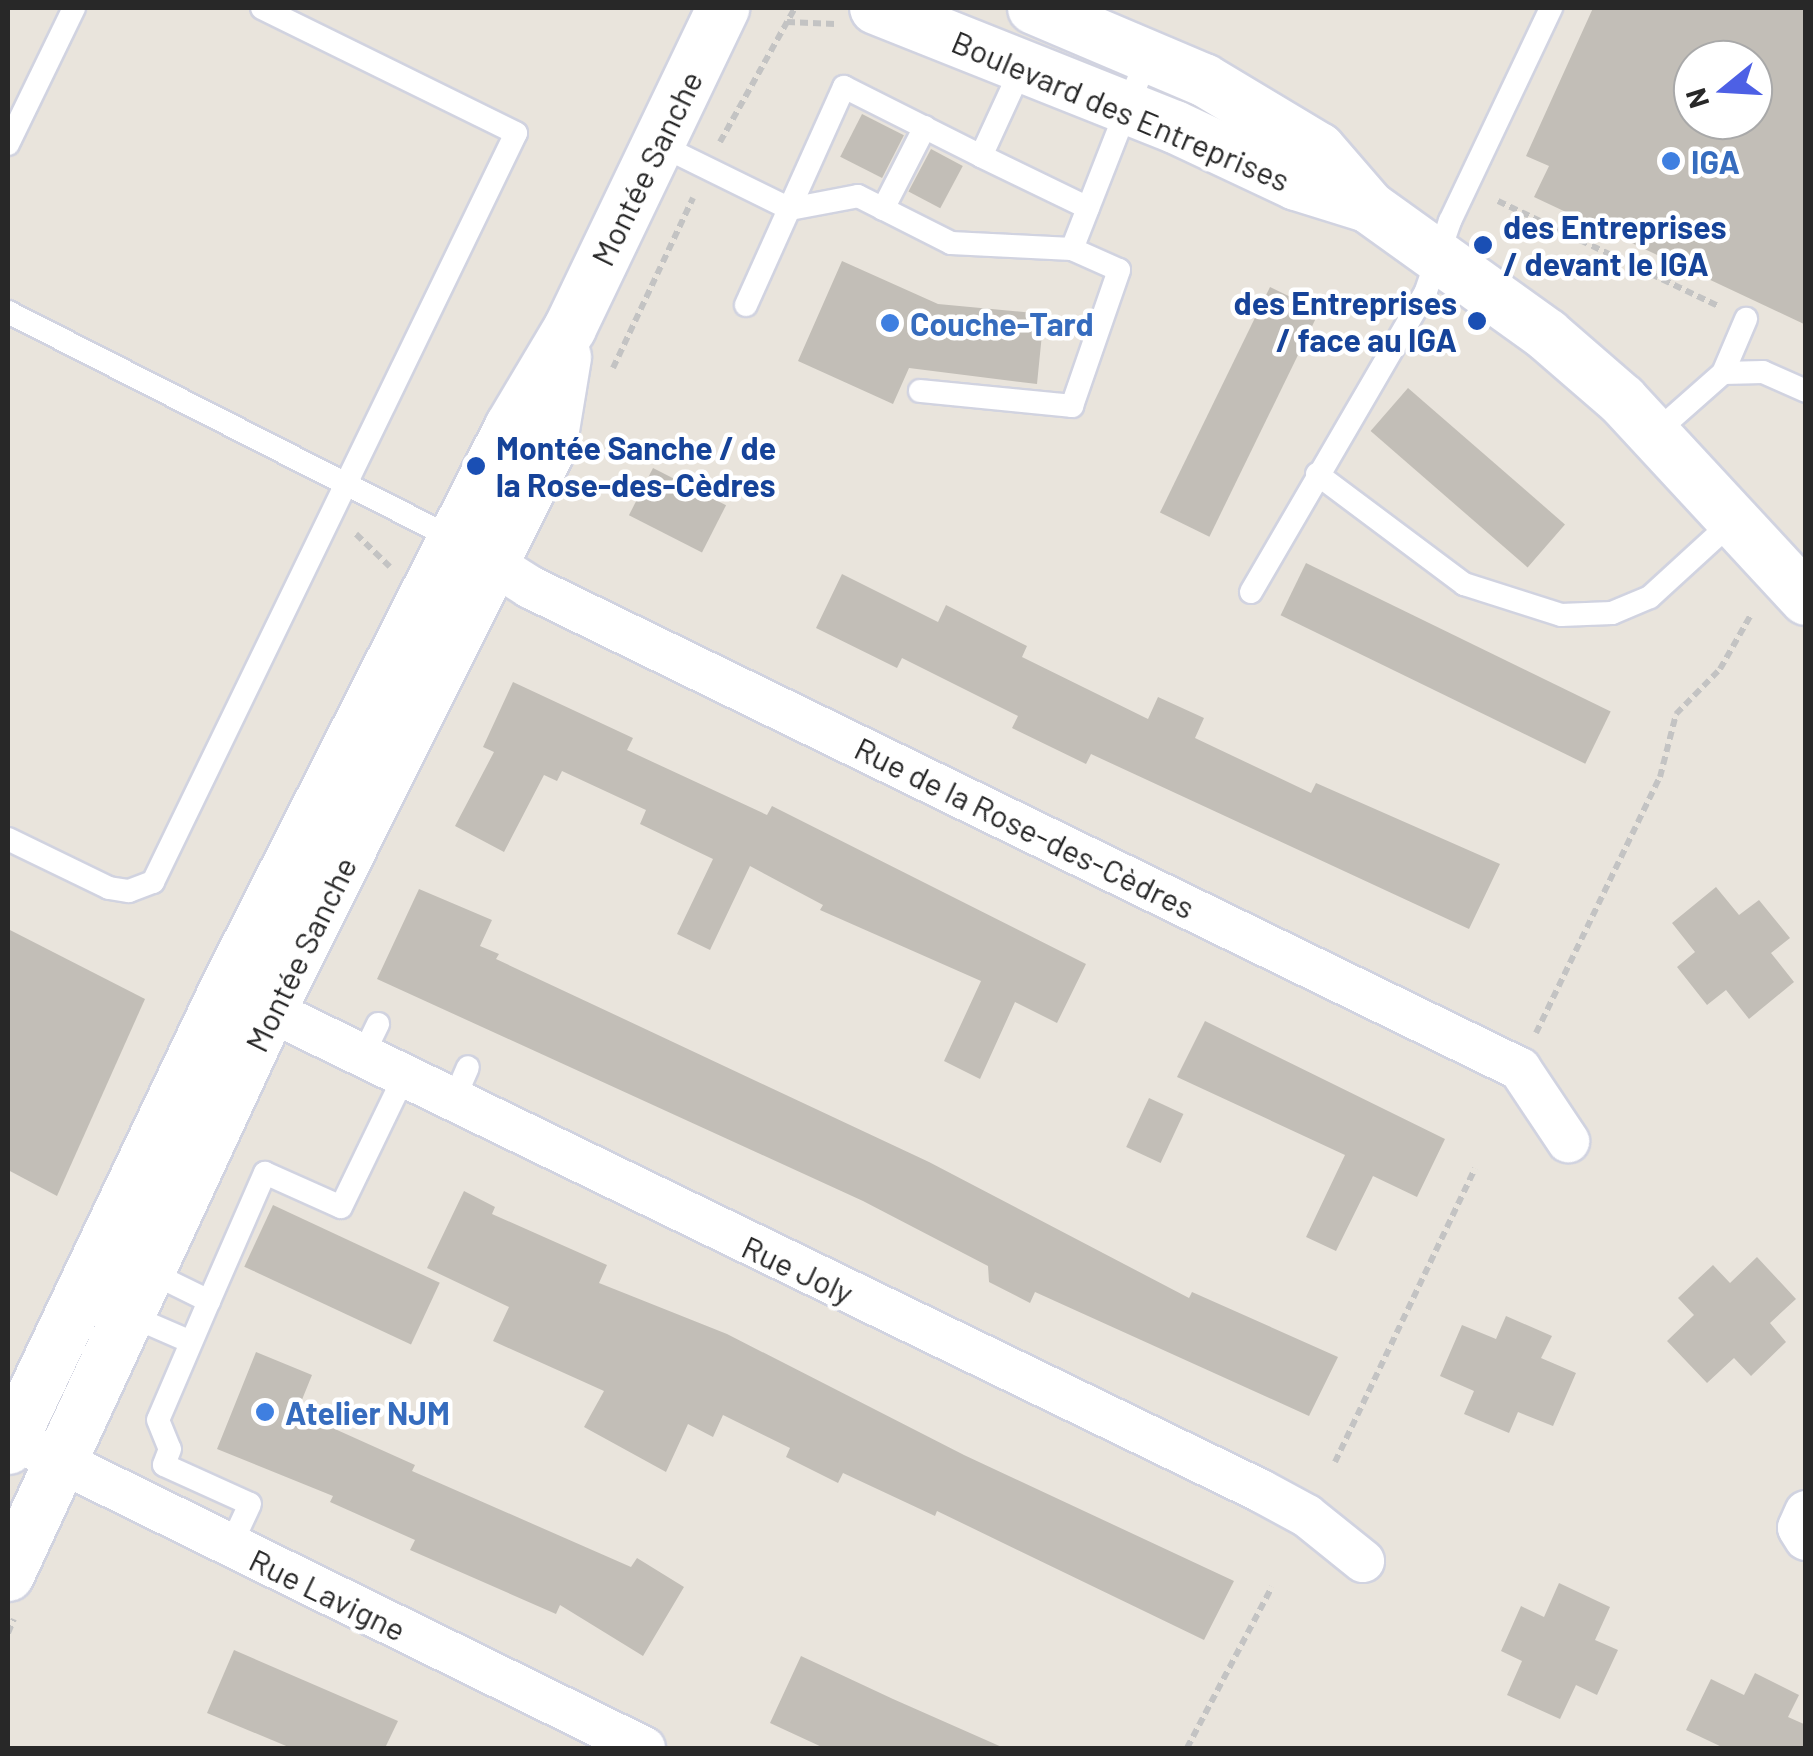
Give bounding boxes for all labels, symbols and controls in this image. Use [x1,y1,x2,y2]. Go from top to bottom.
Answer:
street label: Boulevard des Entreprises [946,21,1296,199]
north arrow [1673,40,1773,140]
street label: Montée Sanche [582,64,710,272]
text: N [1677,85,1715,113]
place label: IGA [1691,142,1740,180]
marker: IGA [1660,150,1682,172]
place label: des Entreprises / devant le IGA [1503,208,1726,283]
marker: des Entreprises / devant le IGA [1472,234,1494,256]
place label: des Entreprises / face au IGA [1234,284,1457,359]
place label: Couche-Tard [910,304,1094,342]
marker: des Entreprises / face au IGA [1466,310,1488,332]
marker: Couche-Tard [879,312,901,334]
place label: Montée Sanche / de la Rose-des-Cèdres [496,429,776,504]
marker: Montée Sanche / de la Rose-des-Cèdres [465,455,487,477]
street label: Rue de la Rose-des-Cèdres [849,728,1201,926]
street label: Montée Sanche [236,850,364,1058]
street label: Rue Joly [736,1227,860,1311]
place label: Atelier NJM [285,1393,450,1431]
marker: Atelier NJM [254,1401,276,1423]
street label: Rue Lavigne [244,1540,412,1648]

